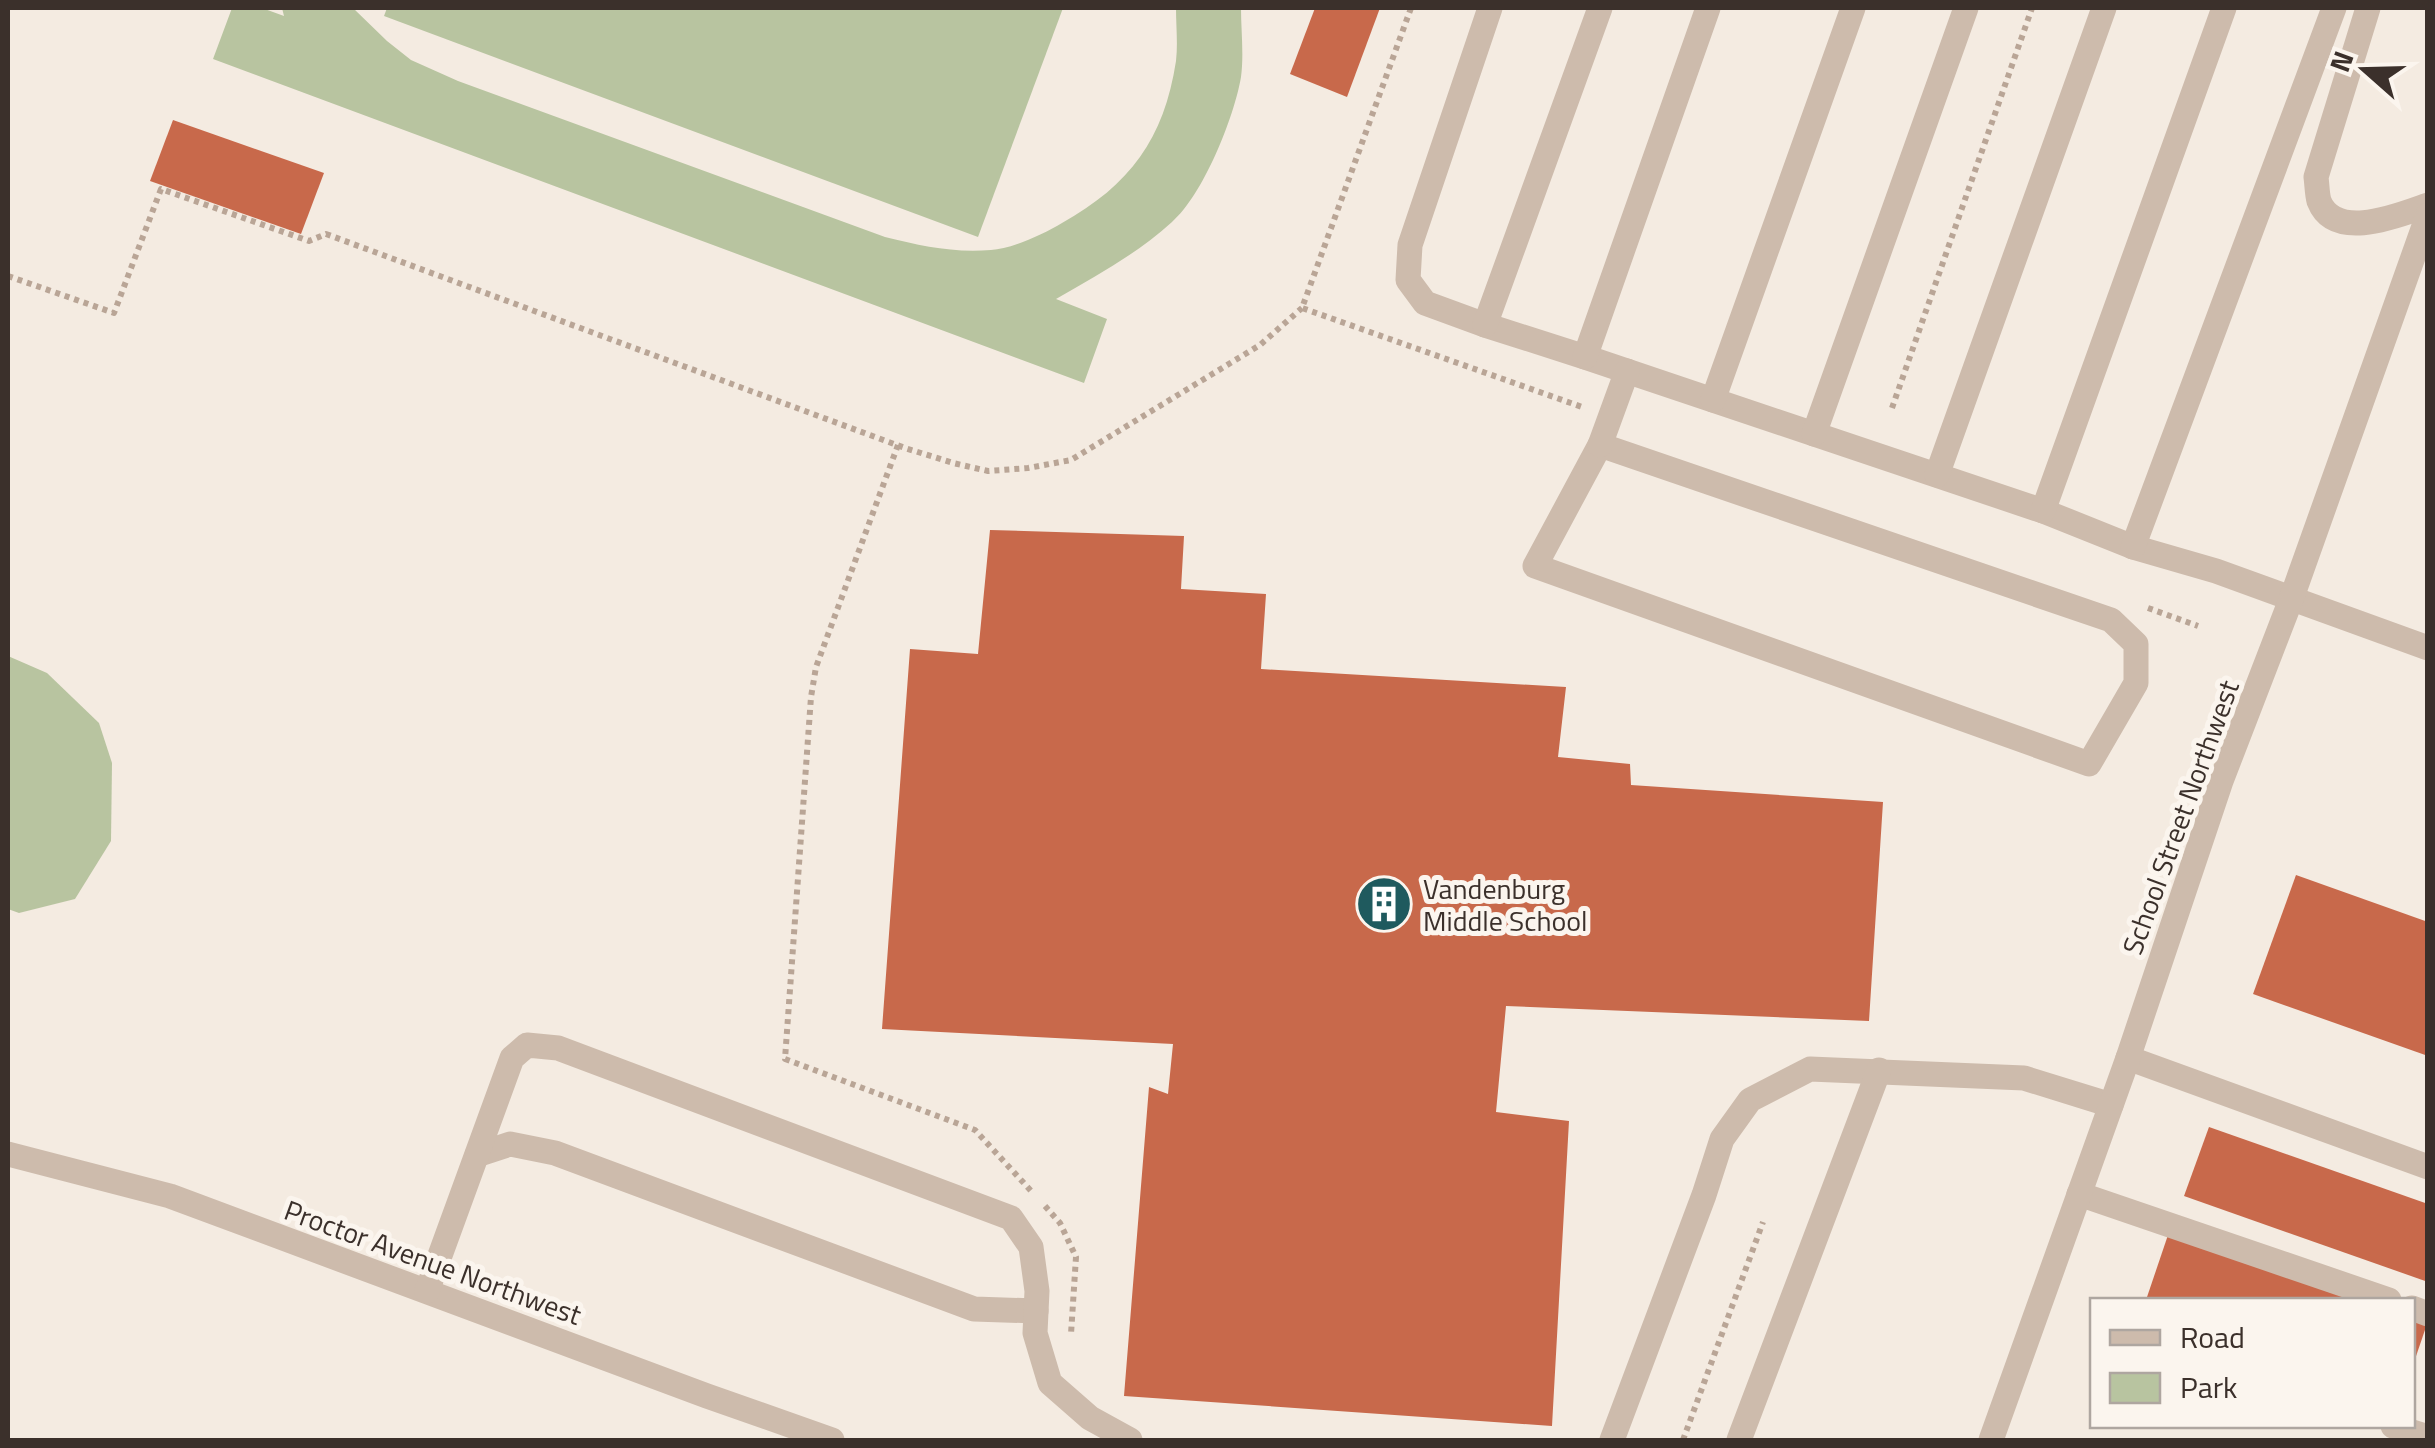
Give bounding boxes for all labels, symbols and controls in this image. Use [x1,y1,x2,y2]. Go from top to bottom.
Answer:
north arrow [2315,20,2415,120]
text: N [2318,45,2365,78]
street label: School Street Northwest [2110,674,2250,960]
place label: Vandenburg Middle School [1423,867,1588,942]
building icon: Vandenburg Middle School [1354,874,1414,934]
street label: Proctor Avenue Northwest [278,1188,588,1336]
legend [2090,1298,2415,1428]
text: Road [2180,1314,2245,1360]
text: Park [2180,1364,2237,1410]

